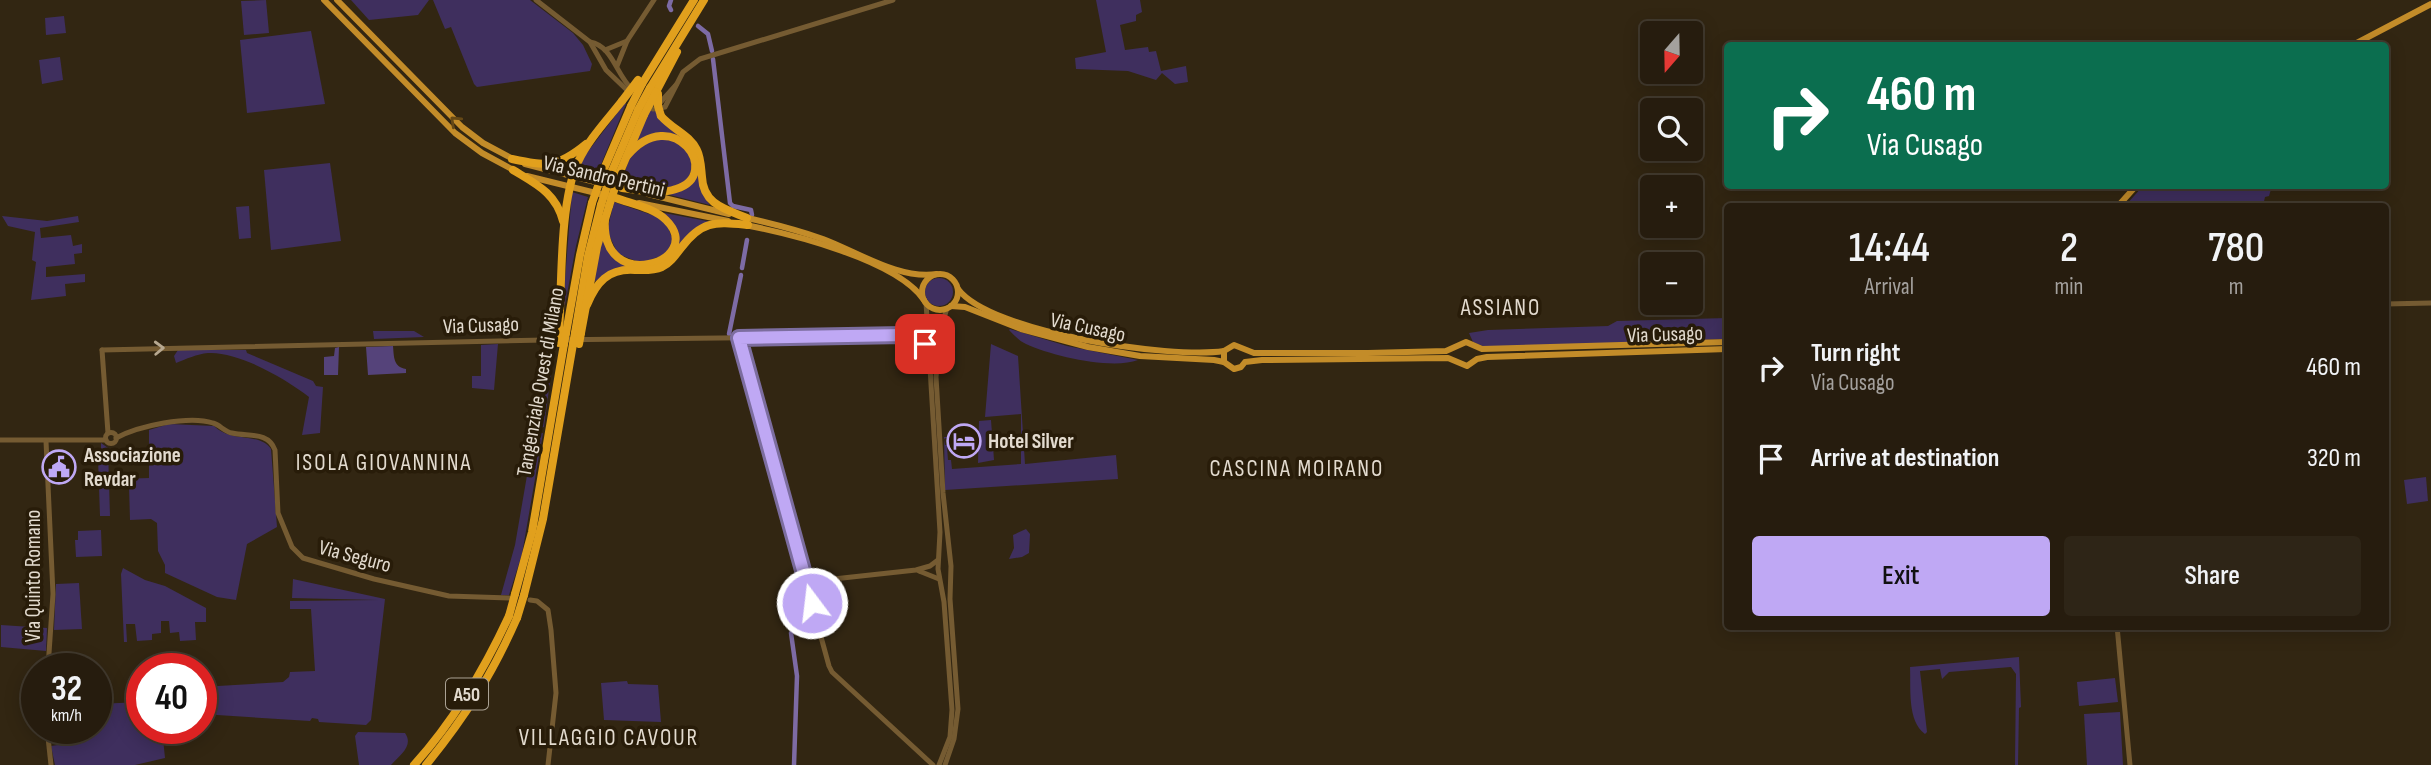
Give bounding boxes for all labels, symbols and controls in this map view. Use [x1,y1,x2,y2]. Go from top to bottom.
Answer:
north arrow [1640,21,1703,84]
map controls [1640,21,1703,315]
text: 460 m [1867,66,1976,125]
icon: right [1752,70,1843,161]
button: search [1640,98,1703,161]
one-way arrow [450,116,463,129]
text: Via Cusago [1867,126,1983,165]
street label: Via Sandro Pertini [541,150,667,203]
button: + [1640,175,1703,238]
text: 14:44 [1849,223,1930,274]
text: 2 [2060,223,2078,274]
text: 780 [2208,223,2264,274]
button: − [1640,252,1703,315]
text: Arrival [1865,273,1914,301]
text: min [2055,273,2083,301]
text: m [2229,273,2244,301]
street label: Tangenziale Ovest di Milano [512,286,569,478]
district label: ASSIANO [1460,294,1541,322]
street label: Via Cusago [1048,307,1128,348]
street label: Via Cusago [442,312,520,339]
pin [895,314,955,374]
street label: Via Cusago [1626,321,1704,348]
icon: arrive [906,325,944,363]
text: Turn right [1811,338,1900,369]
one-way arrow [154,340,165,355]
icon: right [1752,349,1790,387]
text: 460 m [2306,352,2361,383]
text: Via Cusago [1811,369,1894,397]
hotel icon: Hotel Silver [945,422,983,460]
place label: Hotel Silver [988,429,1074,454]
icon: arrive [1752,440,1790,478]
place label: Associazione Revdar [83,443,181,492]
text: Arrive at destination [1811,443,1999,474]
text: 320 m [2307,443,2361,474]
public building icon: Associazione Revdar [40,448,78,486]
district label: ISOLA GIOVANNINA [296,449,472,477]
district label: CASCINA MOIRANO [1210,455,1384,483]
street label: Via Quinto Romano [21,510,46,642]
street label: Via Seguro [316,535,394,578]
button: Exit [1752,536,2050,616]
button: Share [2064,536,2361,616]
position arrow [775,566,849,640]
speed limit sign: 40 [126,653,217,744]
text: 32 [51,668,82,711]
road number: A50 [446,678,488,709]
text: km/h [51,705,82,726]
district label: VILLAGGIO CAVOUR [519,724,699,752]

